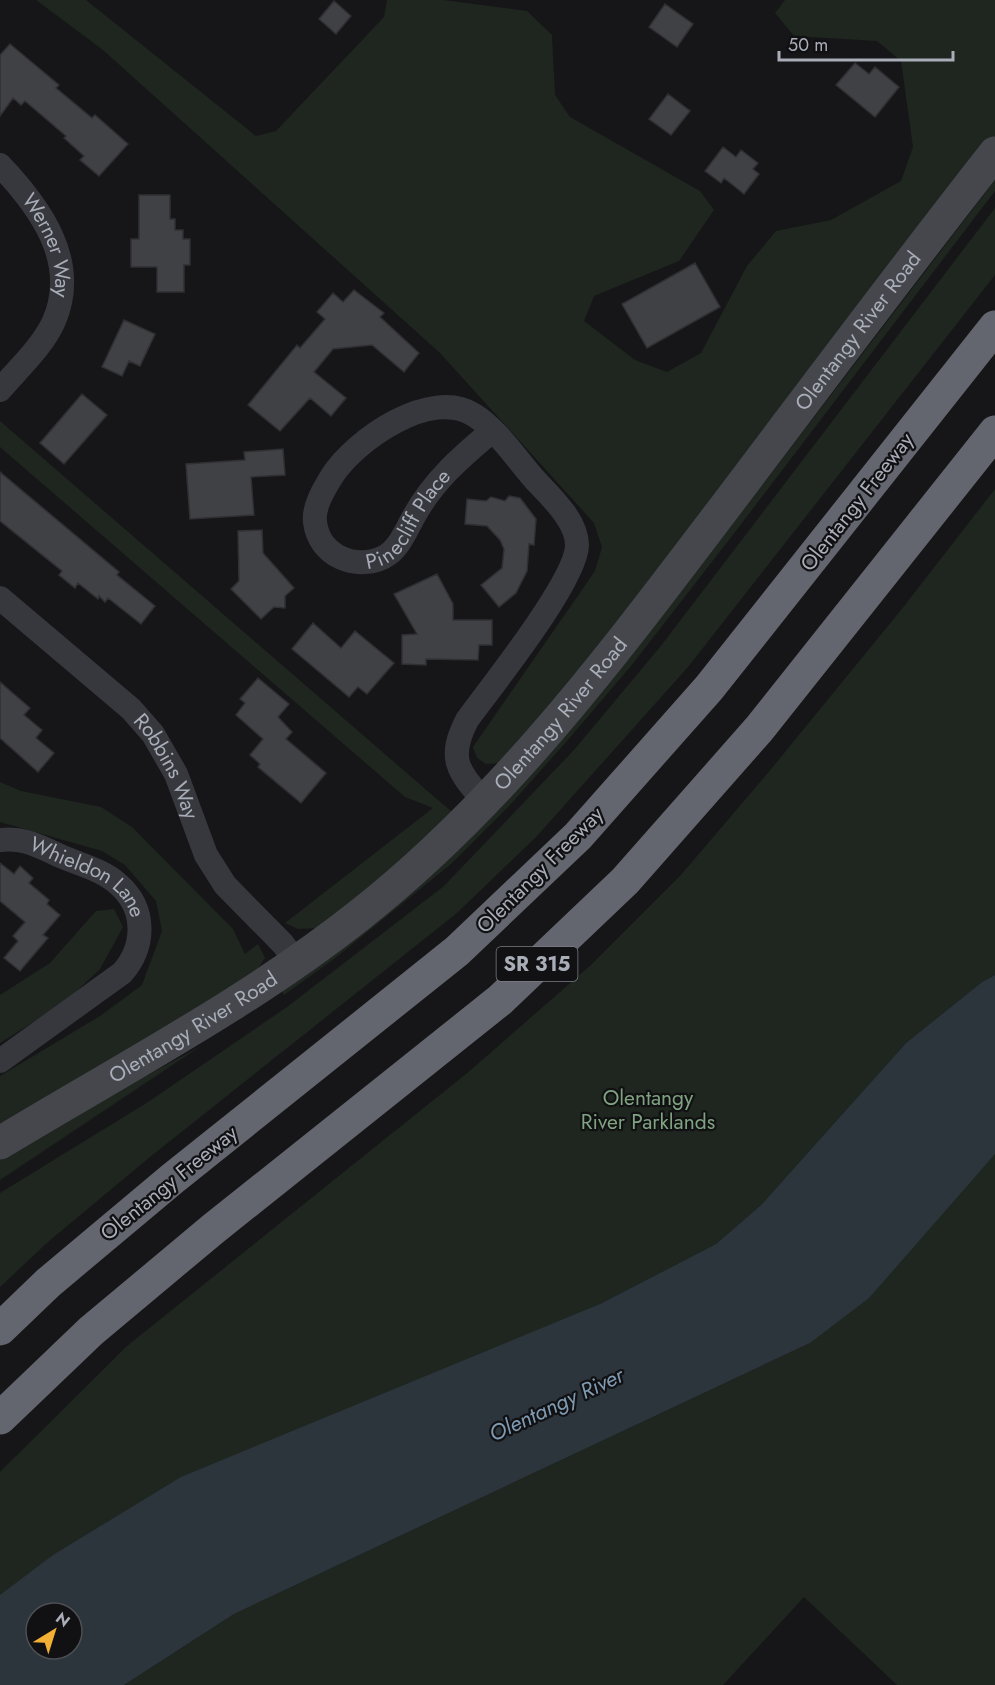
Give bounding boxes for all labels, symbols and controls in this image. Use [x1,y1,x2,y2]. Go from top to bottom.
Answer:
scale bar [779,24,953,62]
text: 50 m [788,32,828,58]
street label: Werner Way [15,187,78,300]
street label: Olentangy River Road [788,245,928,417]
street label: Olentangy Freeway [793,426,921,578]
street label: Pinecliff Place [363,462,458,577]
street label: Olentangy River Road [487,631,634,797]
street label: Robbins Way [126,707,207,824]
street label: Olentangy Freeway [470,799,611,940]
street label: Whieldon Lane [25,829,153,921]
road number: SR 315 [496,947,578,981]
street label: Olentangy River Road [103,964,283,1091]
park label: Olentangy River Parklands [581,1083,715,1137]
street label: Olentangy Freeway [94,1118,245,1248]
water label: Olentangy River [483,1358,630,1449]
north arrow [24,1601,84,1661]
text: N [51,1607,75,1633]

